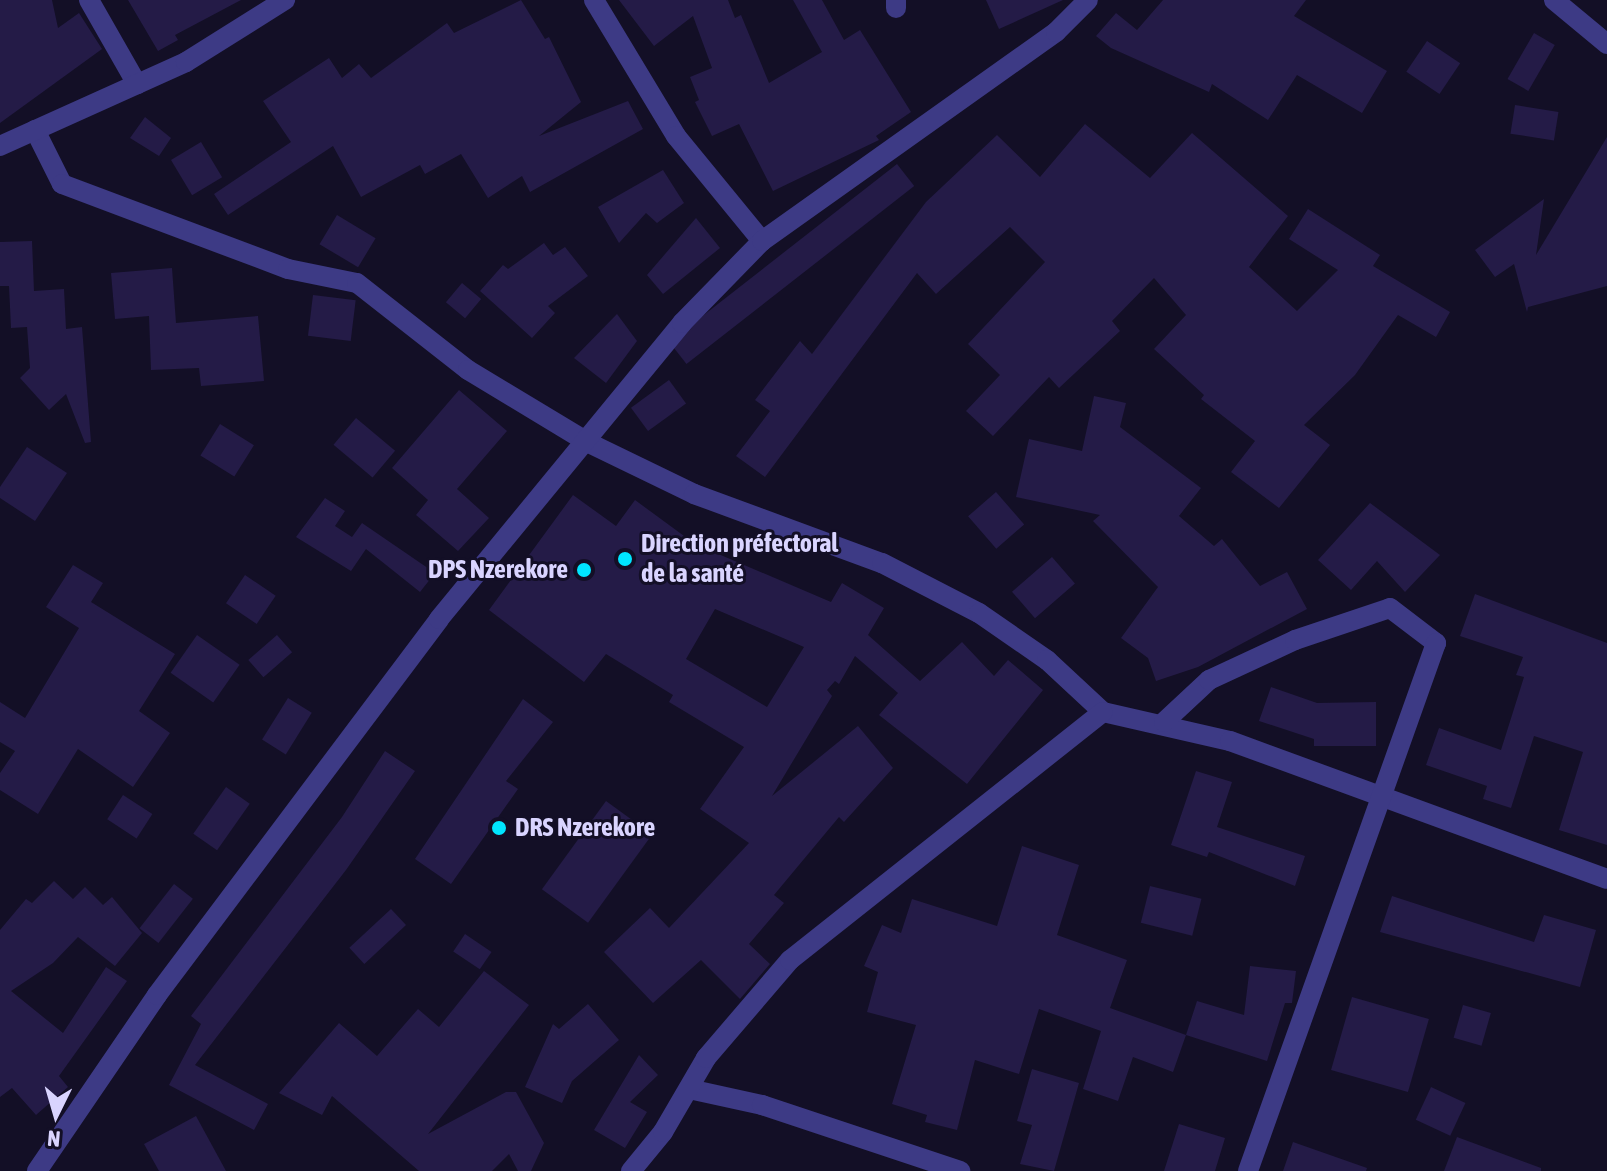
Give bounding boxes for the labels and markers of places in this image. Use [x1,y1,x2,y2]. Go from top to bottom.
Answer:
place label: Direction préfectoral de la santé [641,528,838,590]
marker: Direction préfectoral de la santé [616,550,634,568]
place label: DPS Nzerekore [428,554,568,586]
marker: DPS Nzerekore [575,561,593,579]
place label: DRS Nzerekore [515,812,655,844]
marker: DRS Nzerekore [490,819,508,837]

